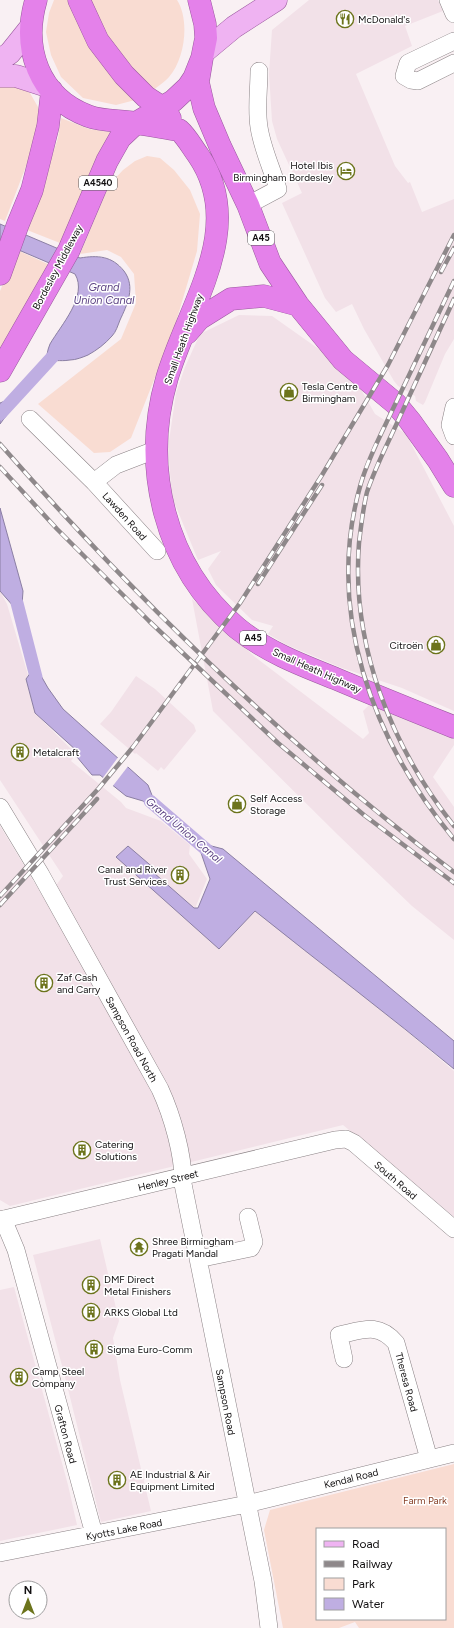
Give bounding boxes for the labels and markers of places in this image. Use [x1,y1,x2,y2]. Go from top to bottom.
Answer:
restaurant icon: McDonald's [335,9,355,29]
place label: McDonald's [358,13,410,26]
place label: Hotel Ibis Birmingham Bordesley [233,159,334,184]
hotel icon: Hotel Ibis Birmingham Bordesley [336,161,356,181]
place label: Tesla Centre Birmingham [302,380,358,405]
shop icon: Tesla Centre Birmingham [279,382,299,402]
shop icon: Citroën [426,635,446,655]
place label: Citroën [389,639,423,652]
building icon: Metalcraft [10,742,30,762]
place label: Metalcraft [33,746,80,759]
place label: Self Access Storage [250,792,303,817]
shop icon: Self Access Storage [227,794,247,814]
place label: Canal and River Trust Services [98,863,168,888]
building icon: Canal and River Trust Services [170,865,190,885]
place label: Zaf Cash and Carry [57,971,101,996]
building icon: Zaf Cash and Carry [34,973,54,993]
place label: Catering Solutions [95,1138,137,1163]
building icon: Catering Solutions [72,1140,92,1160]
place label: Shree Birmingham Pragati Mandal [152,1235,234,1260]
temple icon: Shree Birmingham Pragati Mandal [129,1237,149,1257]
place label: DMF Direct Metal Finishers [104,1273,171,1298]
building icon: DMF Direct Metal Finishers [81,1275,101,1295]
building icon: ARKS Global Ltd [81,1302,101,1322]
place label: ARKS Global Ltd [104,1306,178,1319]
building icon: Sigma Euro-Comm [84,1339,104,1359]
place label: Sigma Euro-Comm [107,1343,192,1356]
place label: Camp Steel Company [32,1365,84,1390]
building icon: Camp Steel Company [9,1367,29,1387]
place label: AE Industrial & Air Equipment Limited [130,1468,215,1493]
building icon: AE Industrial & Air Equipment Limited [107,1470,127,1490]

